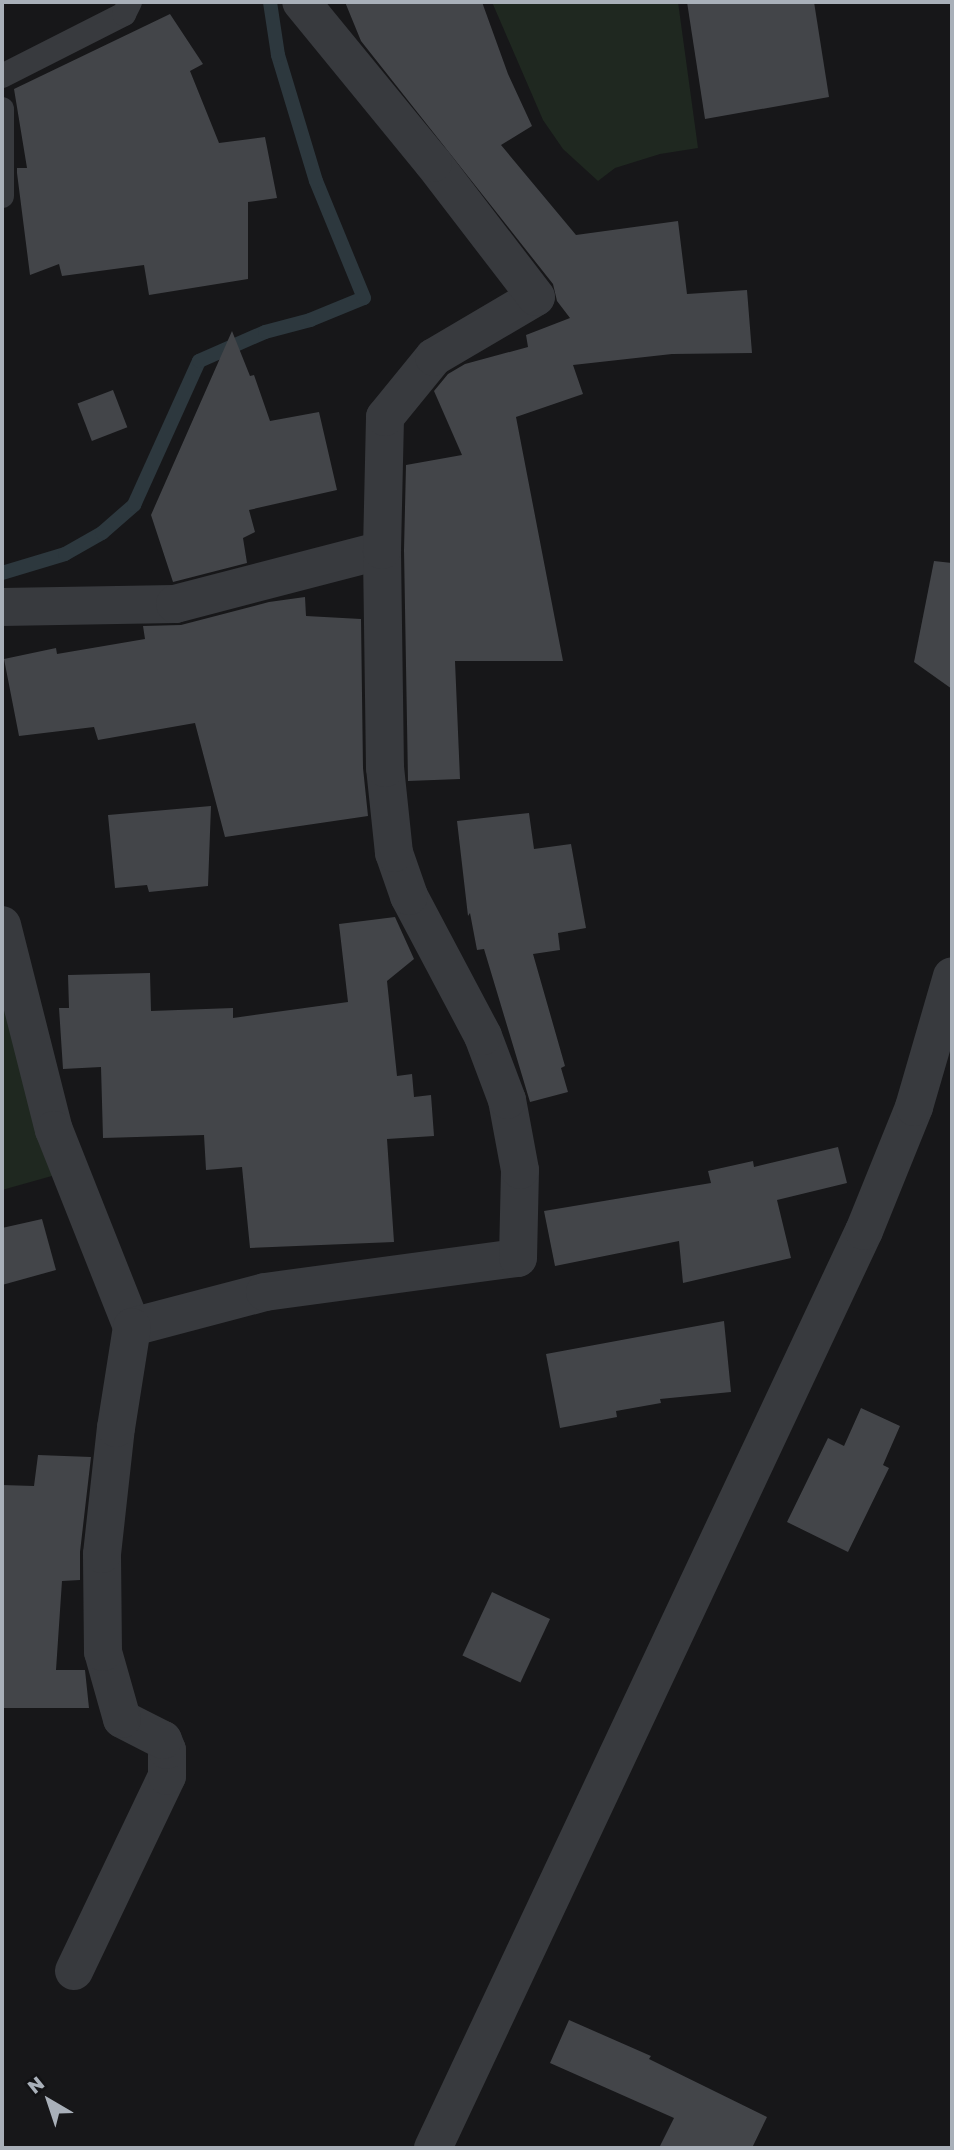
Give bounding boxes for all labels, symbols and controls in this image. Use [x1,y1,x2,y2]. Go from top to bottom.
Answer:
north arrow [14,2066,84,2136]
text: N [23,2071,48,2098]

